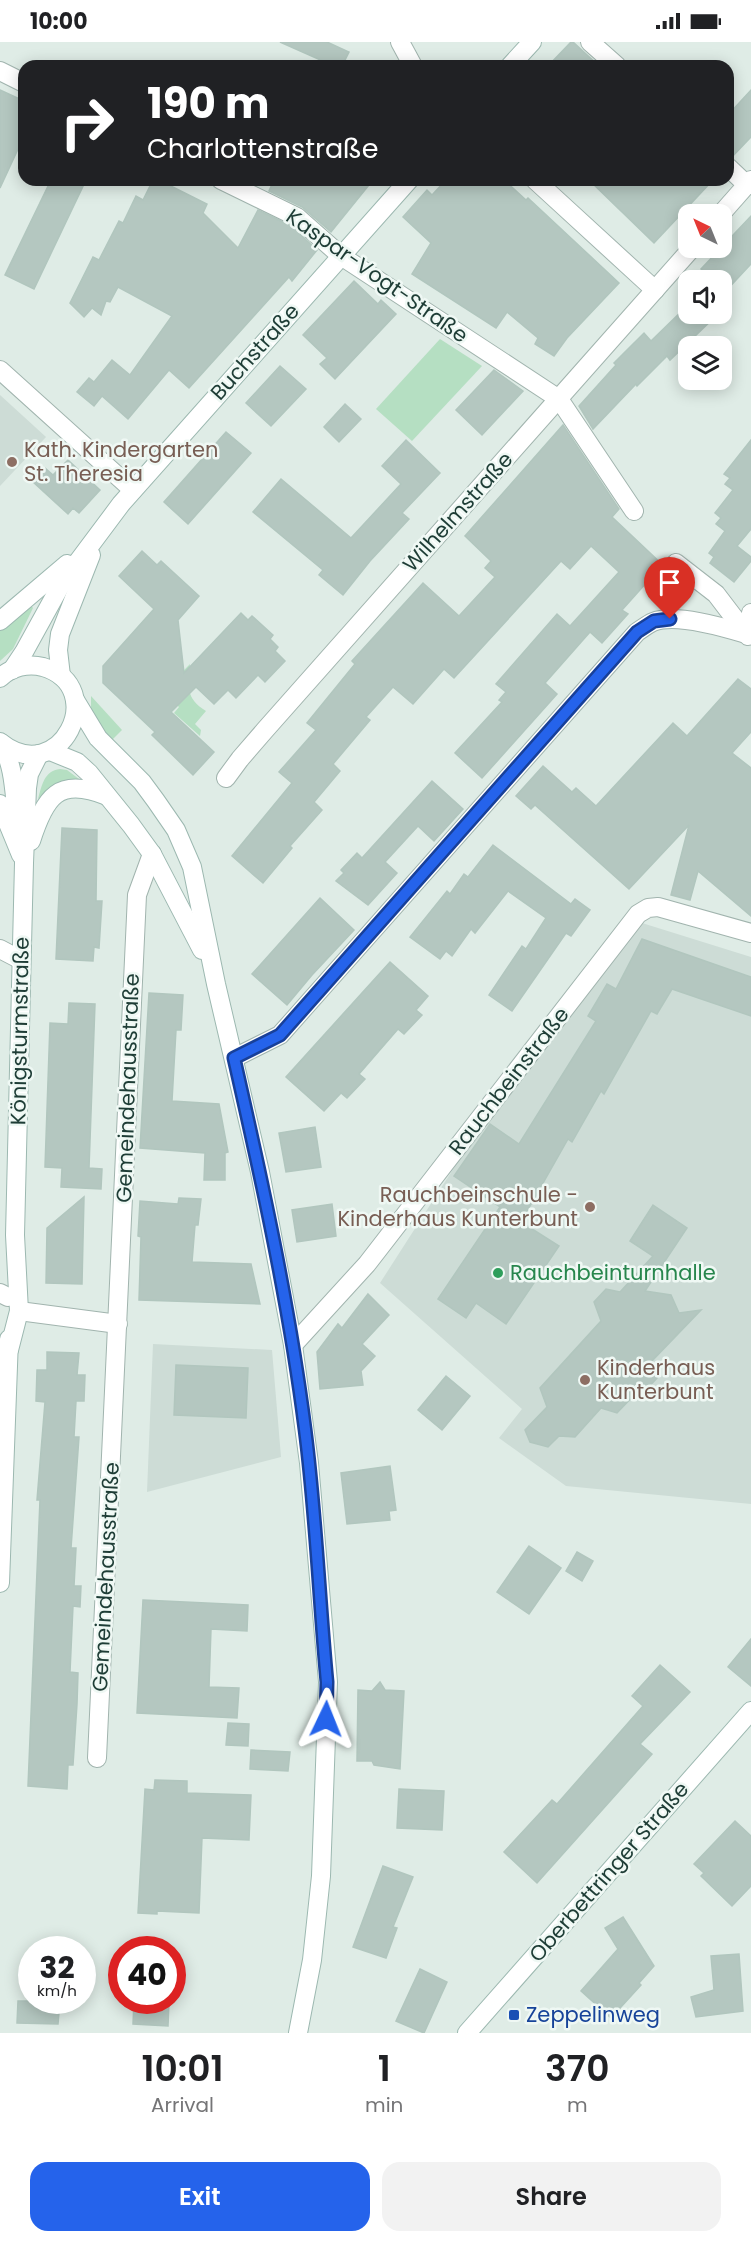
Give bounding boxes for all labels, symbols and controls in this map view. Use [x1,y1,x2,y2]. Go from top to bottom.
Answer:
text: 10:00 [30,6,88,37]
text: 190 m [147,74,269,133]
icon: right [48,84,126,162]
text: Charlottenstraße [147,130,378,167]
street label: Kaspar-Vogt-Straße [281,202,474,349]
north arrow [678,204,732,258]
map controls [678,204,732,390]
button: sound [678,270,732,324]
street label: Buchstraße [204,297,306,406]
button: layers [678,336,732,390]
place label: Kath. Kindergarten St. Theresia [24,435,218,488]
street label: Wilhelmstraße [396,445,519,578]
marker: Kath. Kindergarten St. Theresia [5,455,19,469]
pin [644,557,695,619]
icon: arrive [653,566,686,599]
street label: Königsturmstraße [3,937,36,1125]
street label: Gemeindehausstraße [109,973,146,1203]
street label: Rauchbeinstraße [442,1001,576,1161]
place label: Rauchbeinschule - Kinderhaus Kunterbunt [337,1180,578,1233]
marker: Rauchbeinschule - Kinderhaus Kunterbunt [583,1200,597,1214]
place label: Rauchbeinturnhalle [510,1258,716,1287]
marker: Rauchbeinturnhalle [491,1266,505,1280]
place label: Kinderhaus Kunterbunt [597,1353,715,1406]
marker: Kinderhaus Kunterbunt [578,1373,592,1387]
street label: Gemeindehausstraße [85,1461,126,1692]
position arrow [294,1687,358,1751]
street label: Oberbettringer Straße [522,1775,695,1968]
speed limit sign: 40 [108,1936,186,2014]
text: 32 [39,1946,75,1989]
text: km/h [37,1980,77,2001]
place label: Zeppelinweg [526,2000,660,2029]
marker: Zeppelinweg [507,2008,521,2022]
text: 10:01 [142,2043,224,2094]
text: 1 [378,2043,391,2094]
text: 370 [545,2043,609,2094]
text: Arrival [151,2091,214,2119]
text: min [365,2091,403,2119]
text: m [567,2091,588,2119]
button: Exit [30,2162,370,2231]
button: Share [382,2162,721,2231]

